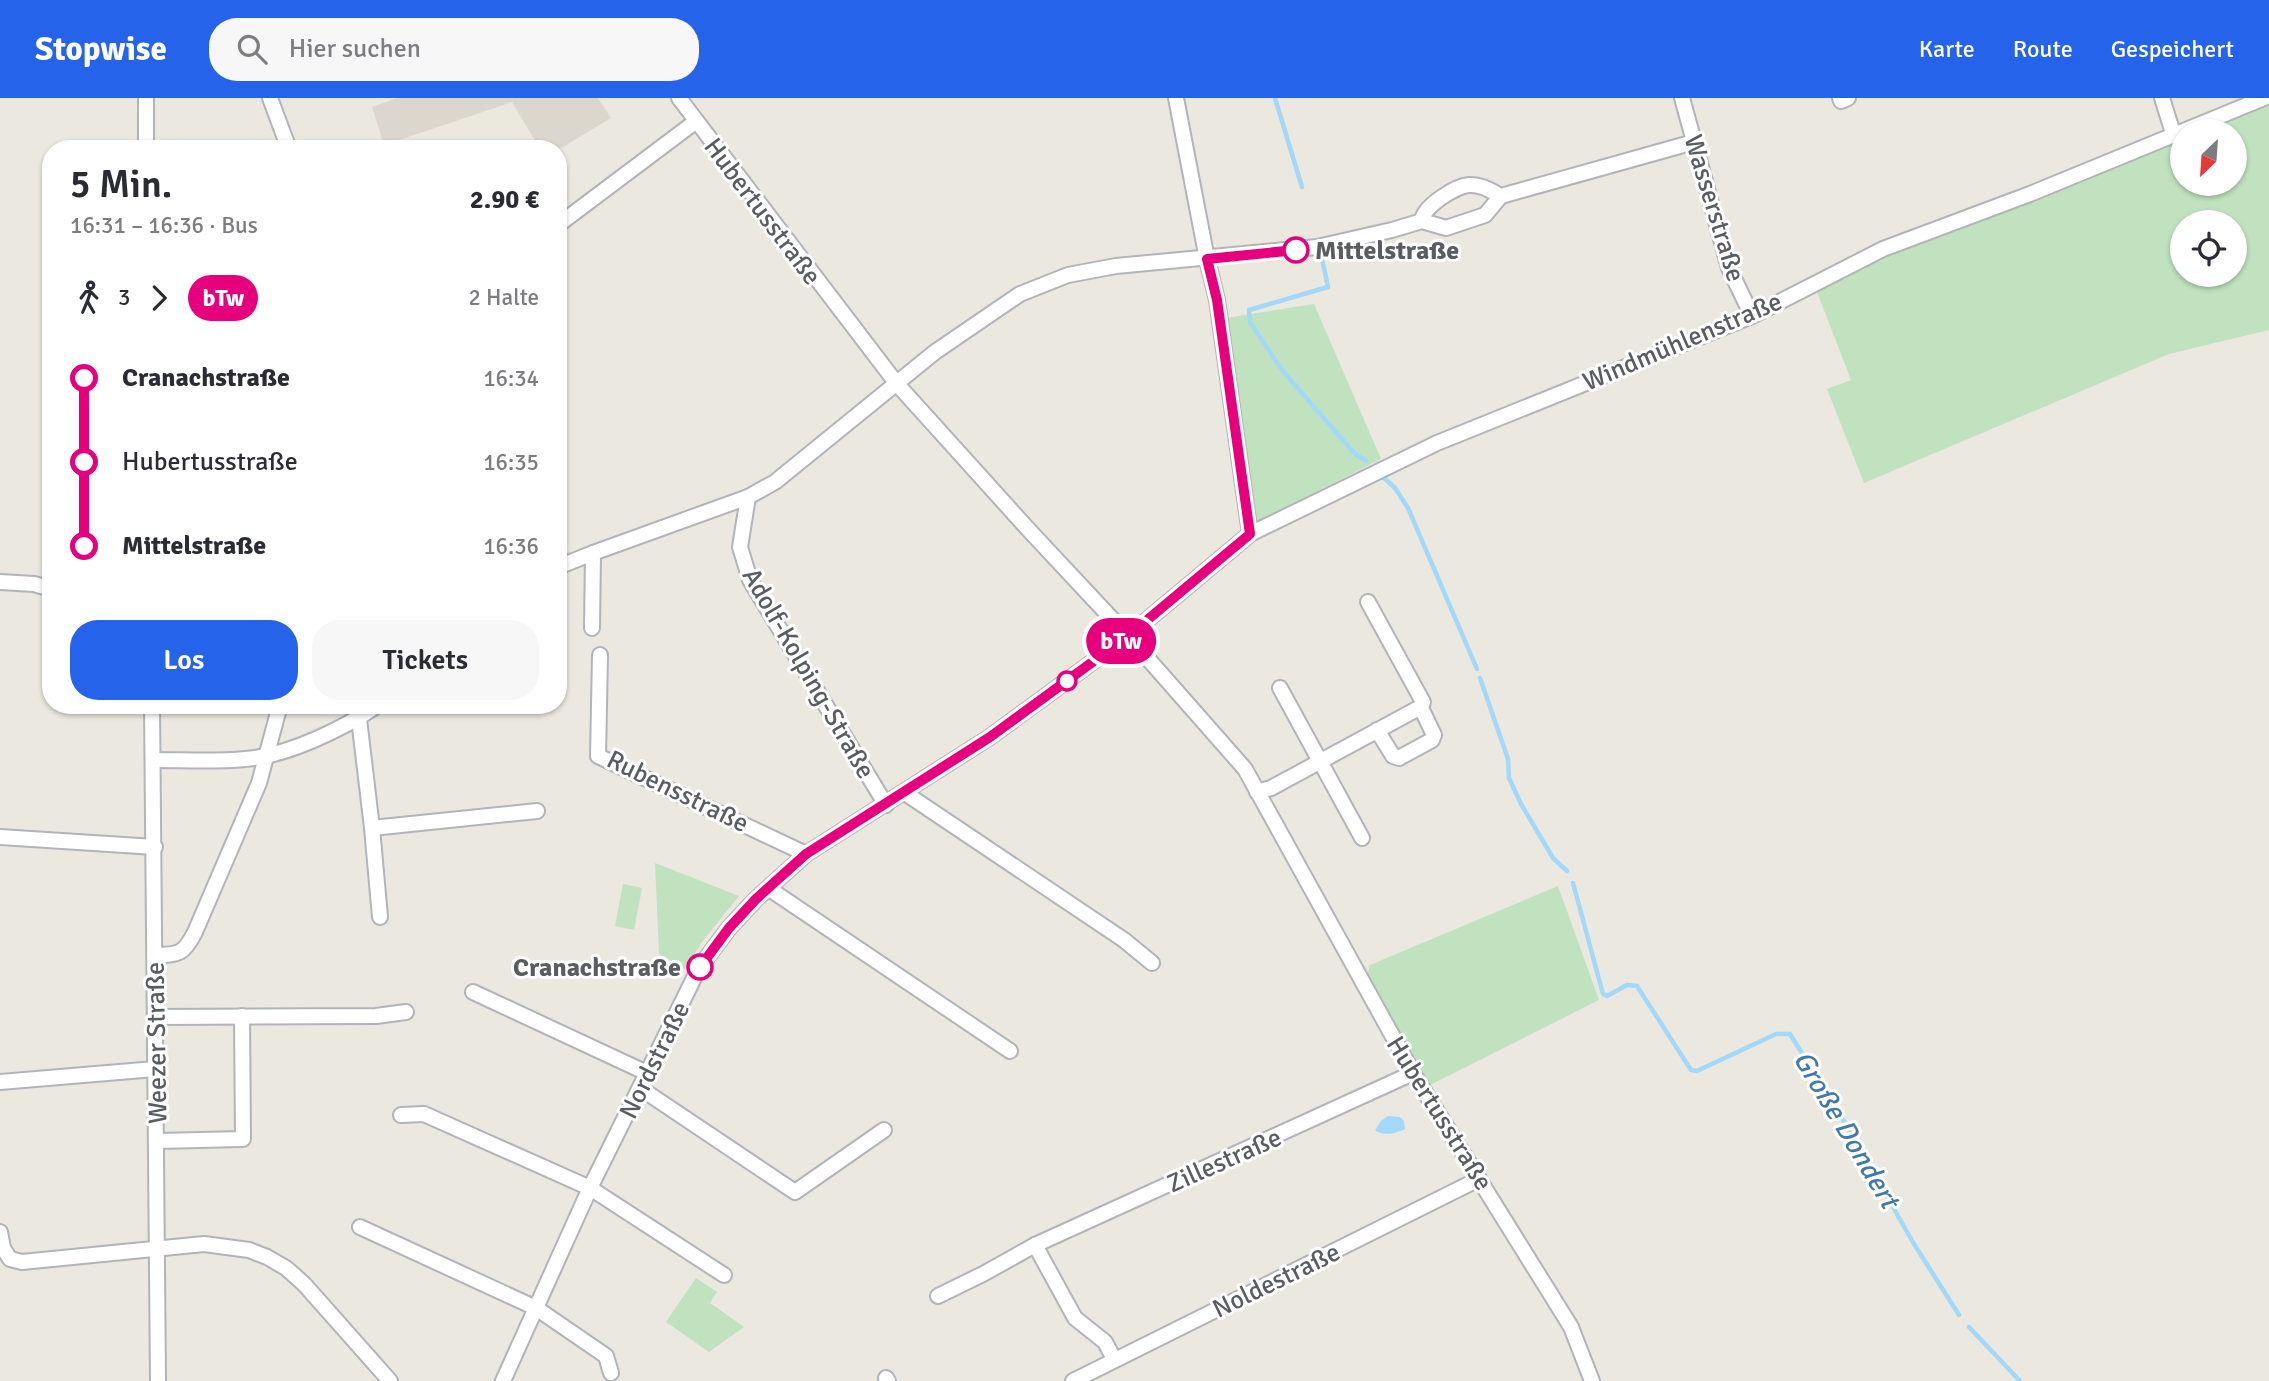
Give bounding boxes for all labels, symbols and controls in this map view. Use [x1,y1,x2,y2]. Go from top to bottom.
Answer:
search box [209,18,699,81]
text: Stopwise [35,29,167,70]
icon: search [233,30,271,68]
text: Hier suchen [289,33,421,65]
text: Karte [1919,34,1975,64]
text: Route [2013,34,2073,64]
text: Gespeichert [2111,34,2234,64]
north arrow [2170,119,2247,196]
map controls [2170,119,2247,287]
street label: Wasserstraße [1677,131,1752,286]
street label: Hubertusstraße [697,132,828,291]
text: 5 Min. [70,161,172,208]
text: 2.90 € [470,184,539,216]
button: locate [2170,210,2247,287]
text: 16:31 – 16:36 · Bus [70,211,258,240]
place label: Mittelstraße [1315,235,1459,267]
marker: Mittelstraße [1283,237,1309,263]
icon: walk [70,279,108,317]
icon: forward [140,279,178,317]
text: 3 [118,283,130,312]
text: bTw [202,283,244,313]
text: 2 Halte [469,283,539,312]
street label: Windmühlenstraße [1578,286,1787,398]
text: Cranachstraße [122,362,290,394]
text: 16:34 [483,364,539,393]
text: Hubertusstraße [122,446,298,478]
text: 16:35 [483,448,539,477]
text: Mittelstraße [122,530,266,562]
text: 16:36 [483,532,539,561]
street label: Adolf-Kolping-Straße [735,563,881,784]
line badge: bTw [1081,618,1161,664]
button: Los [70,620,298,700]
button: Tickets [312,620,539,700]
text: bTw [1100,626,1142,656]
unlabelled marker [1057,671,1077,691]
street label: Rubensstraße [601,744,754,840]
place label: Cranachstraße [513,952,681,984]
marker: Cranachstraße [687,954,713,980]
street label: Weezer Straße [140,962,174,1124]
street label: Nordstraße [613,997,697,1124]
street label: Hubertusstraße [1379,1031,1499,1196]
water label: Große Dondert [1786,1045,1908,1217]
street label: Zillestraße [1162,1122,1287,1200]
street label: Noldestraße [1207,1236,1345,1325]

